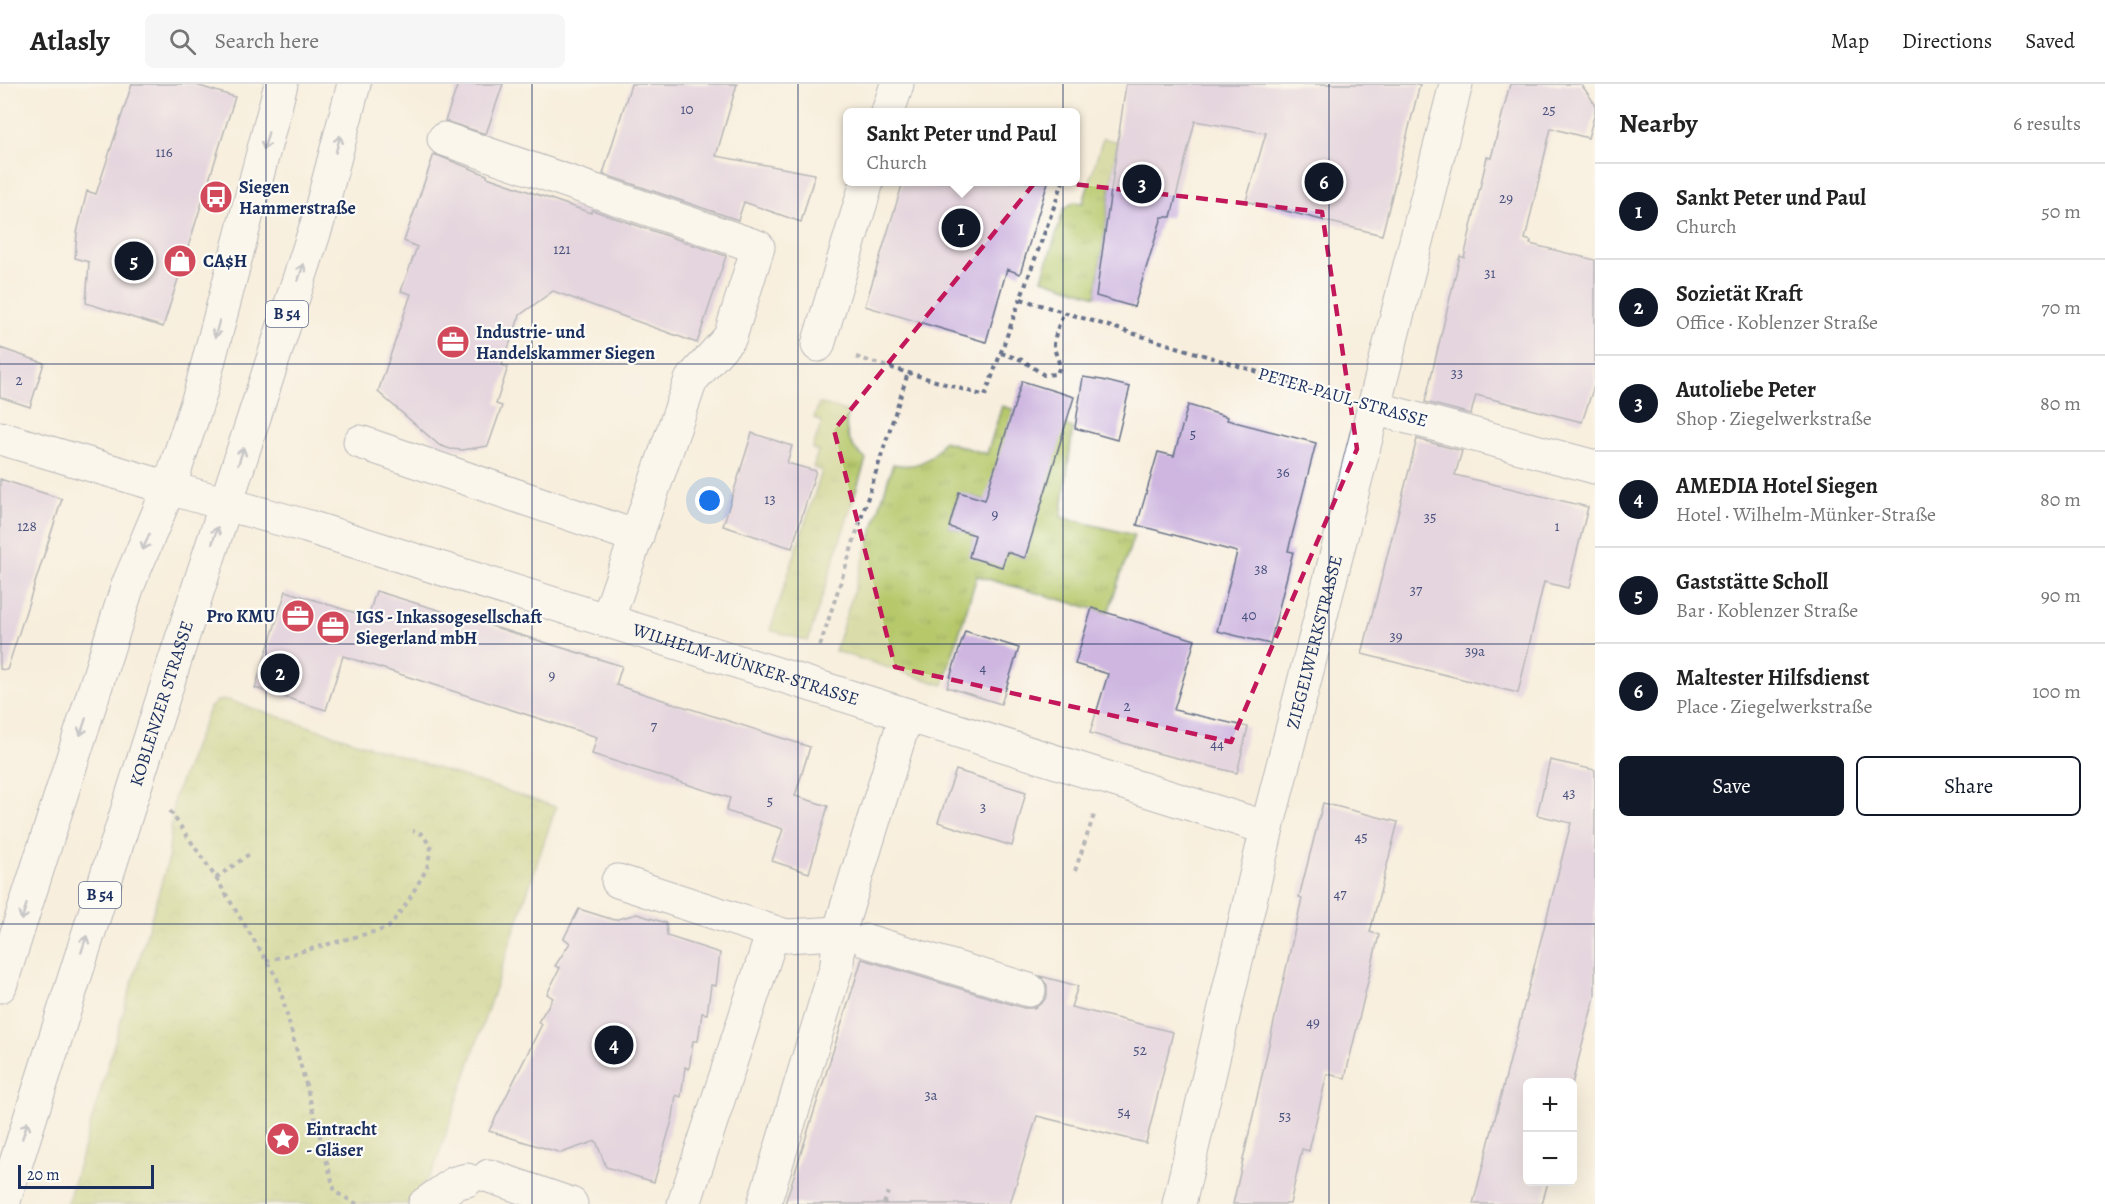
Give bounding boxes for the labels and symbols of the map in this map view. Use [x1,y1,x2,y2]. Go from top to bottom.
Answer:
house number: 10 [680,99,694,119]
house number: 25 [1542,100,1556,120]
one-way arrow [260,131,271,150]
one-way arrow [333,135,344,154]
house number: 116 [155,142,173,162]
pin: 6 [1304,160,1344,204]
pin: 3 [1122,162,1162,206]
place label: Siegen Hammerstraße [239,175,356,220]
bus stop icon: Siegen Hammerstraße [198,179,234,215]
house number: 29 [1499,188,1513,208]
pin: 1 [942,206,980,250]
pin: 5 [114,238,154,284]
house number: 121 [553,239,571,259]
shop icon: CA$H [162,243,198,279]
place label: CA$H [203,249,247,273]
one-way arrow [296,263,307,282]
house number: 31 [1484,263,1496,283]
road number: B 54 [266,301,308,327]
one-way arrow [211,319,222,338]
place label: Industrie- und Handelskammer Siegen [476,320,655,365]
office icon: Industrie- und Handelskammer Siegen [435,324,471,360]
street label: PETER-PAUL-STRASSE [1255,361,1431,433]
house number: 33 [1451,363,1463,383]
house number: 2 [15,370,23,390]
house number: 5 [1190,424,1196,444]
one-way arrow [236,447,247,466]
house number: 36 [1276,462,1290,482]
your location [695,486,724,515]
house number: 13 [764,489,776,509]
house number: 9 [992,504,999,524]
house number: 35 [1424,507,1436,527]
house number: 128 [17,516,37,536]
house number: 1 [1554,516,1560,536]
one-way arrow [211,526,222,545]
one-way arrow [140,533,151,551]
street label: ZIEGELWERKSTRASSE [1281,553,1348,731]
house number: 38 [1254,559,1268,579]
house number: 37 [1410,580,1423,600]
office icon: Pro KMU [280,598,316,634]
place label: Pro KMU [206,604,275,628]
place label: IGS - Inkassogesellschaft Siegerland mbH [356,605,542,650]
house number: 40 [1242,605,1256,625]
office icon: IGS - Inkassogesellschaft Siegerland mbH [315,609,351,645]
street label: KOBLENZER STRASSE [124,617,199,789]
street label: WILHELM-MÜNKER-STRASSE [629,617,862,711]
house number: 39 [1389,626,1403,646]
house number: 39a [1465,641,1485,661]
pin: 2 [260,650,300,696]
house number: 4 [980,658,987,678]
house number: 9 [549,665,556,685]
house number: 2 [1123,696,1131,716]
house number: 7 [651,716,658,736]
one-way arrow [77,717,88,736]
house number: 44 [1210,734,1224,754]
house number: 43 [1562,783,1576,803]
house number: 5 [767,791,773,811]
house number: 3 [980,797,986,817]
house number: 45 [1354,827,1368,847]
road number: B 54 [79,882,121,908]
house number: 47 [1333,884,1347,904]
one-way arrow [17,902,28,921]
one-way arrow [79,935,90,954]
house number: 49 [1306,1012,1320,1032]
pin: 4 [594,1022,634,1068]
house number: 52 [1133,1040,1147,1060]
house number: 3a [924,1085,938,1105]
house number: 54 [1117,1102,1131,1122]
house number: 53 [1279,1106,1291,1126]
place label: Eintracht - Gläser [306,1117,377,1162]
one-way arrow [20,1121,31,1140]
place icon: Eintracht - Gläser [265,1121,301,1157]
scale bar [18,1162,154,1190]

